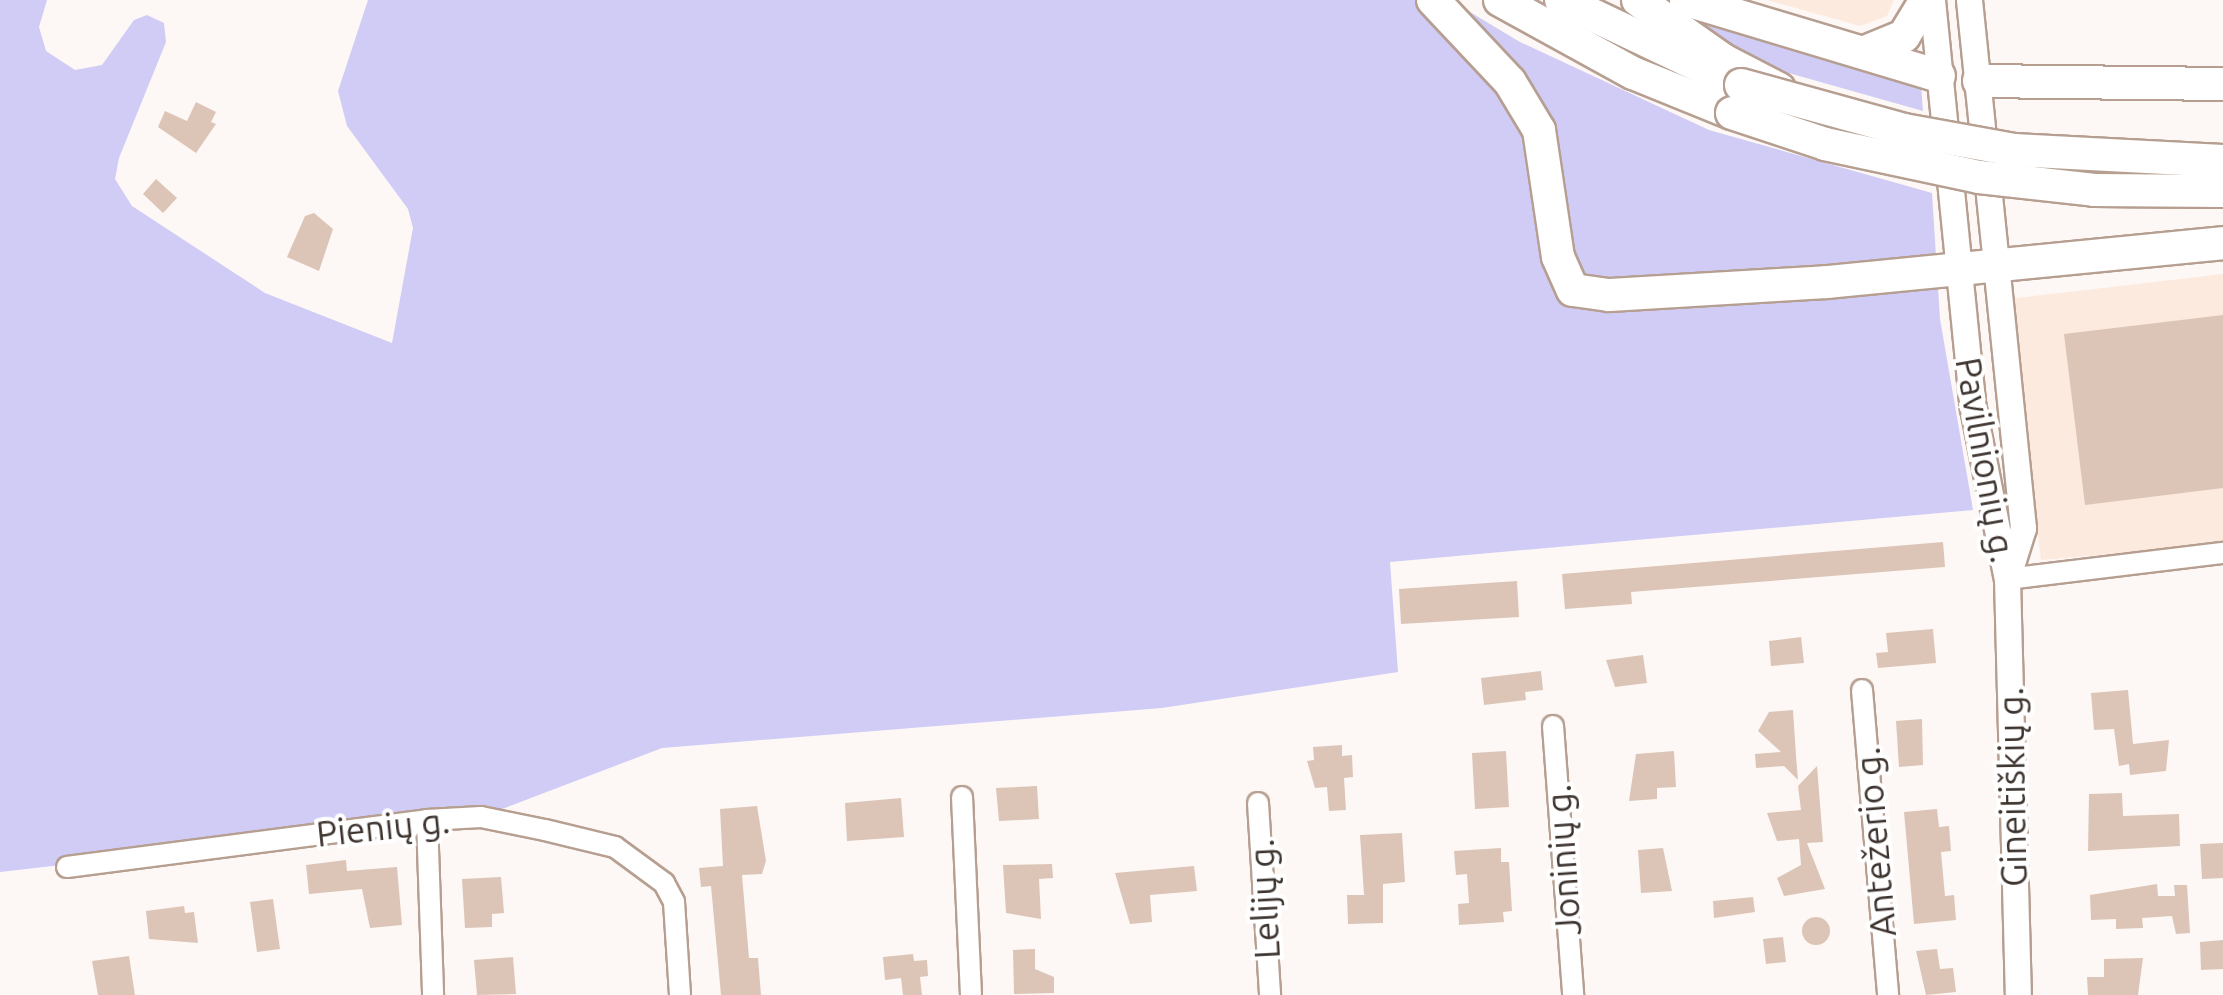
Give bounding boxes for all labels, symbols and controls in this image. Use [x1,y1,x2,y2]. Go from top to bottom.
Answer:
street label: Pavilnionių g. [1947,354,2025,566]
street label: Gineitiškių g. [1989,687,2035,887]
street label: Antežerio g. [1846,746,1904,938]
street label: Joninių g. [1537,783,1589,937]
street label: Pienių g. [314,799,452,855]
street label: Lelijų g. [1240,838,1288,960]

